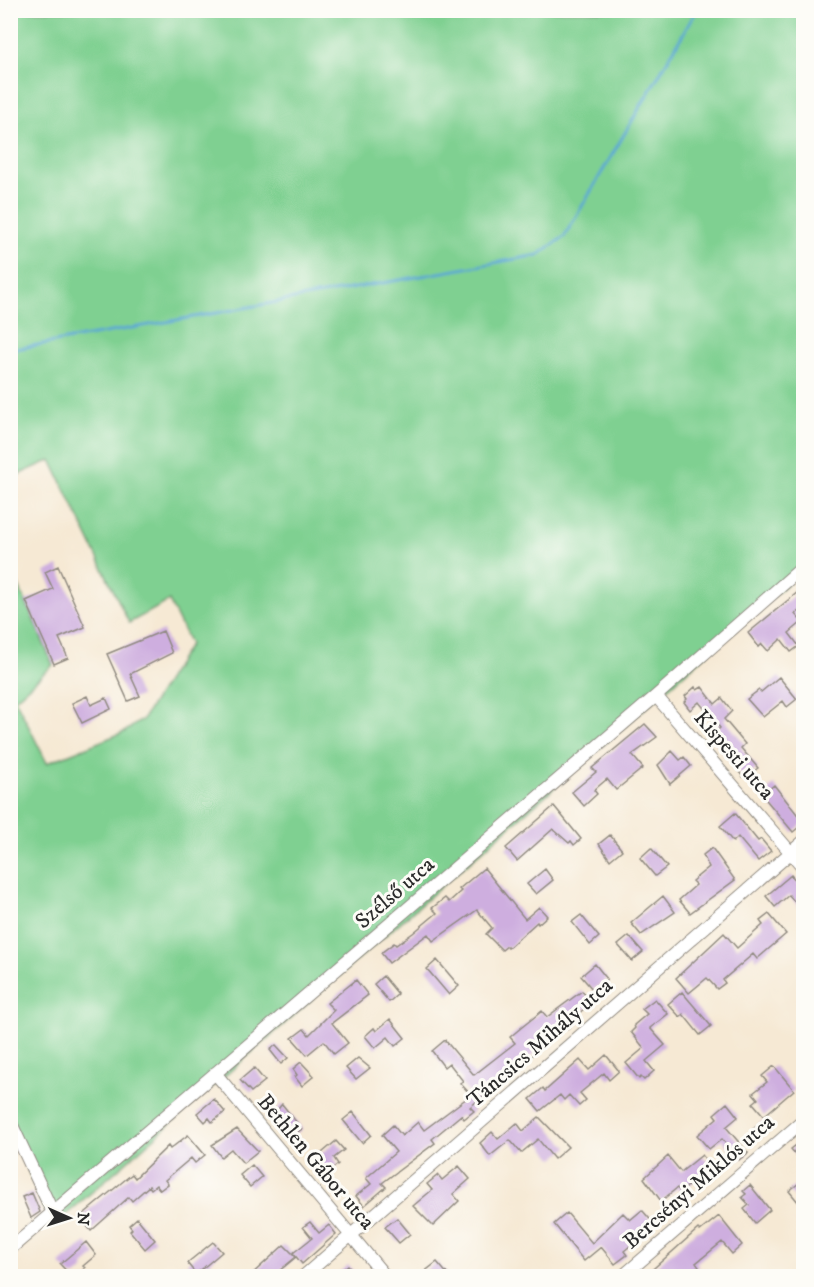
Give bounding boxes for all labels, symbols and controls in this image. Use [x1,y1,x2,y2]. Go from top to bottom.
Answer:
street label: Kispesti utca [688,705,781,806]
street label: Szélső utca [350,851,441,935]
street label: Táncsics Mihály utca [462,972,619,1114]
street label: Bethlen Gábor utca [251,1089,381,1236]
street label: Bercsényi Miklós utca [618,1108,781,1255]
north arrow [39,1188,99,1248]
text: N [73,1212,93,1226]

